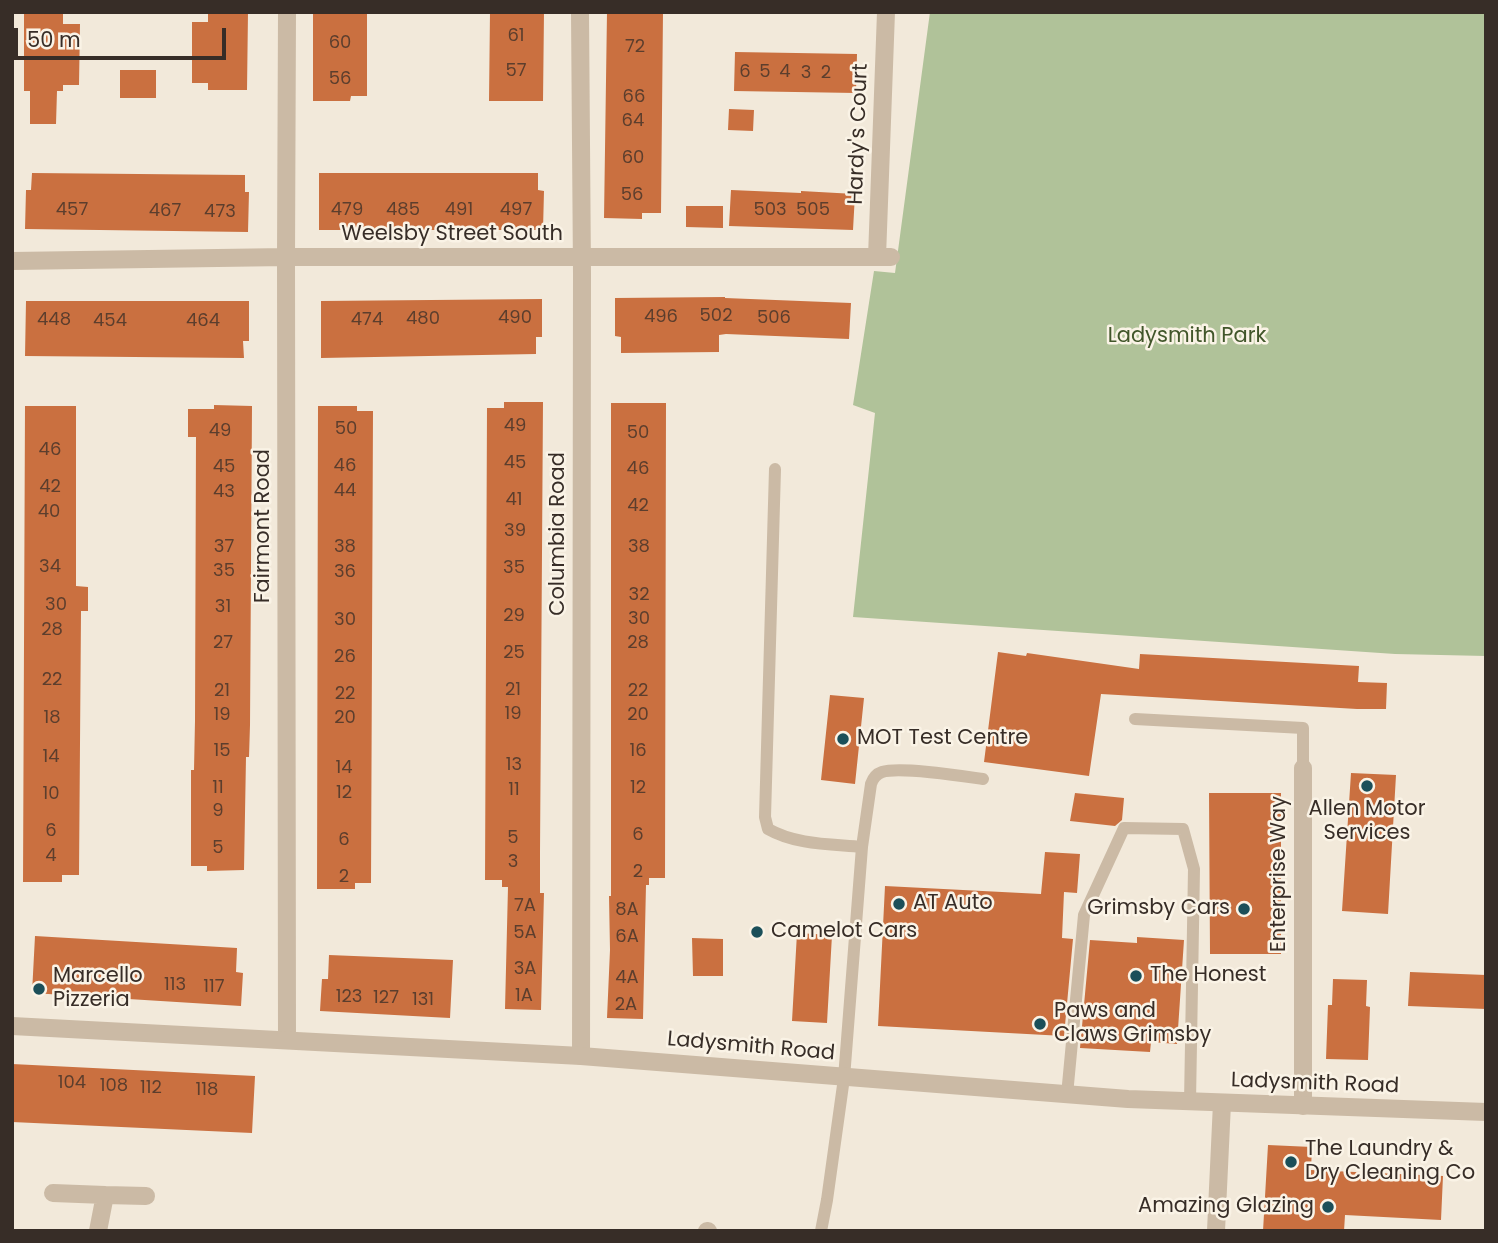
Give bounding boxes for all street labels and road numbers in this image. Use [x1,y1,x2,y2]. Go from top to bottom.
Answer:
street label: Hardy's Court [844,63,874,205]
street label: Weelsby Street South [341,222,563,248]
street label: Fairmont Road [251,449,277,603]
street label: Columbia Road [546,452,572,616]
street label: Enterprise Way [1267,796,1293,952]
street label: Ladysmith Road [666,1027,836,1067]
street label: Ladysmith Road [1230,1068,1400,1100]

